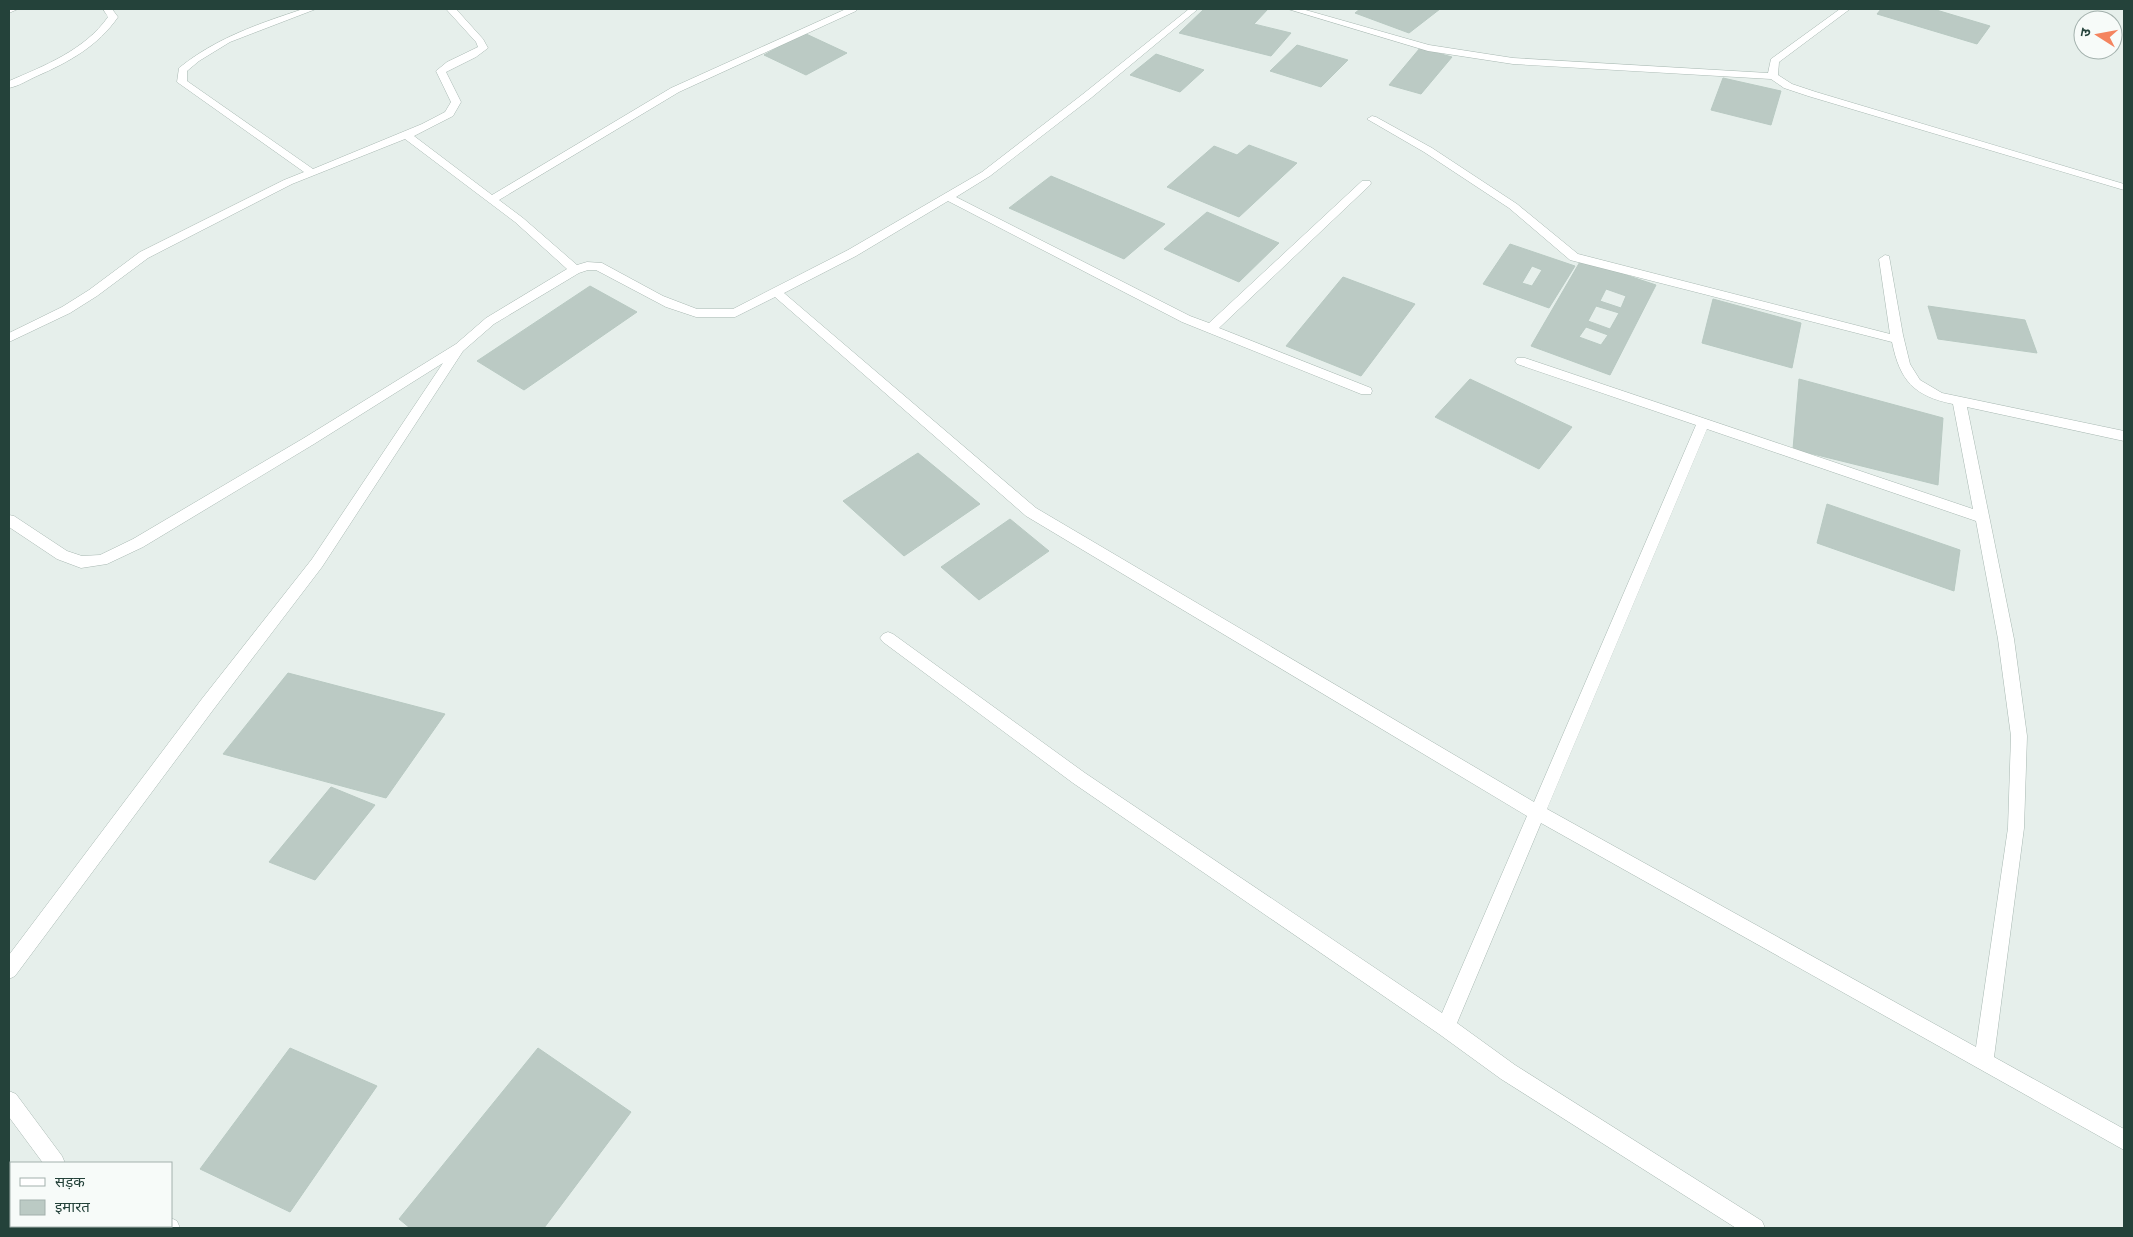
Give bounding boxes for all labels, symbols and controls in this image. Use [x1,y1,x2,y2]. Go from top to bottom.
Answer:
north arrow [2073,10,2123,60]
text: उ [2076,26,2094,38]
legend [10,1162,172,1227]
text: सड़क [55,1172,85,1191]
text: इमारत [55,1197,90,1216]

